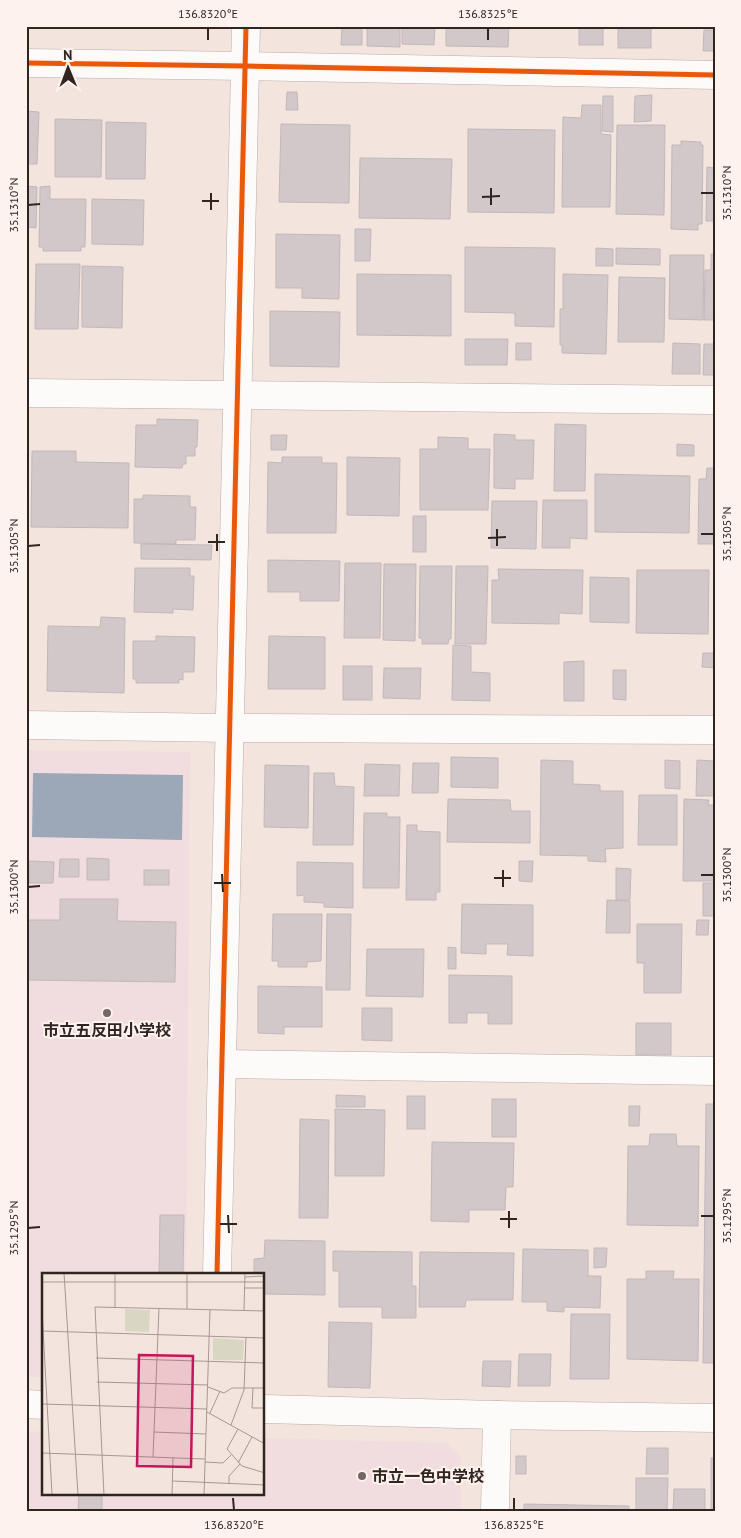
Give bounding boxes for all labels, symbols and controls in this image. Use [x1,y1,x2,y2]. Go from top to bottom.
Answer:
text: 136.8320°E [178,6,238,21]
text: 136.8325°E [458,6,518,21]
north arrow [42,42,92,92]
text: N [63,46,73,64]
text: 35.1310°N [719,166,734,220]
text: 35.1310°N [6,178,21,232]
text: 35.1305°N [719,507,734,561]
text: 35.1305°N [6,519,21,573]
text: 35.1300°N [719,848,734,902]
text: 35.1300°N [6,860,21,914]
marker: 市立五反田小学校 [101,1007,113,1019]
place label: 市立五反田小学校 [43,1020,171,1040]
text: 35.1295°N [719,1189,734,1243]
text: 35.1295°N [6,1201,21,1255]
inset map [42,1273,265,1496]
place label: 市立一色中学校 [372,1466,484,1486]
marker: 市立一色中学校 [356,1470,368,1482]
text: 136.8320°E [204,1517,264,1532]
text: 136.8325°E [484,1517,544,1532]

